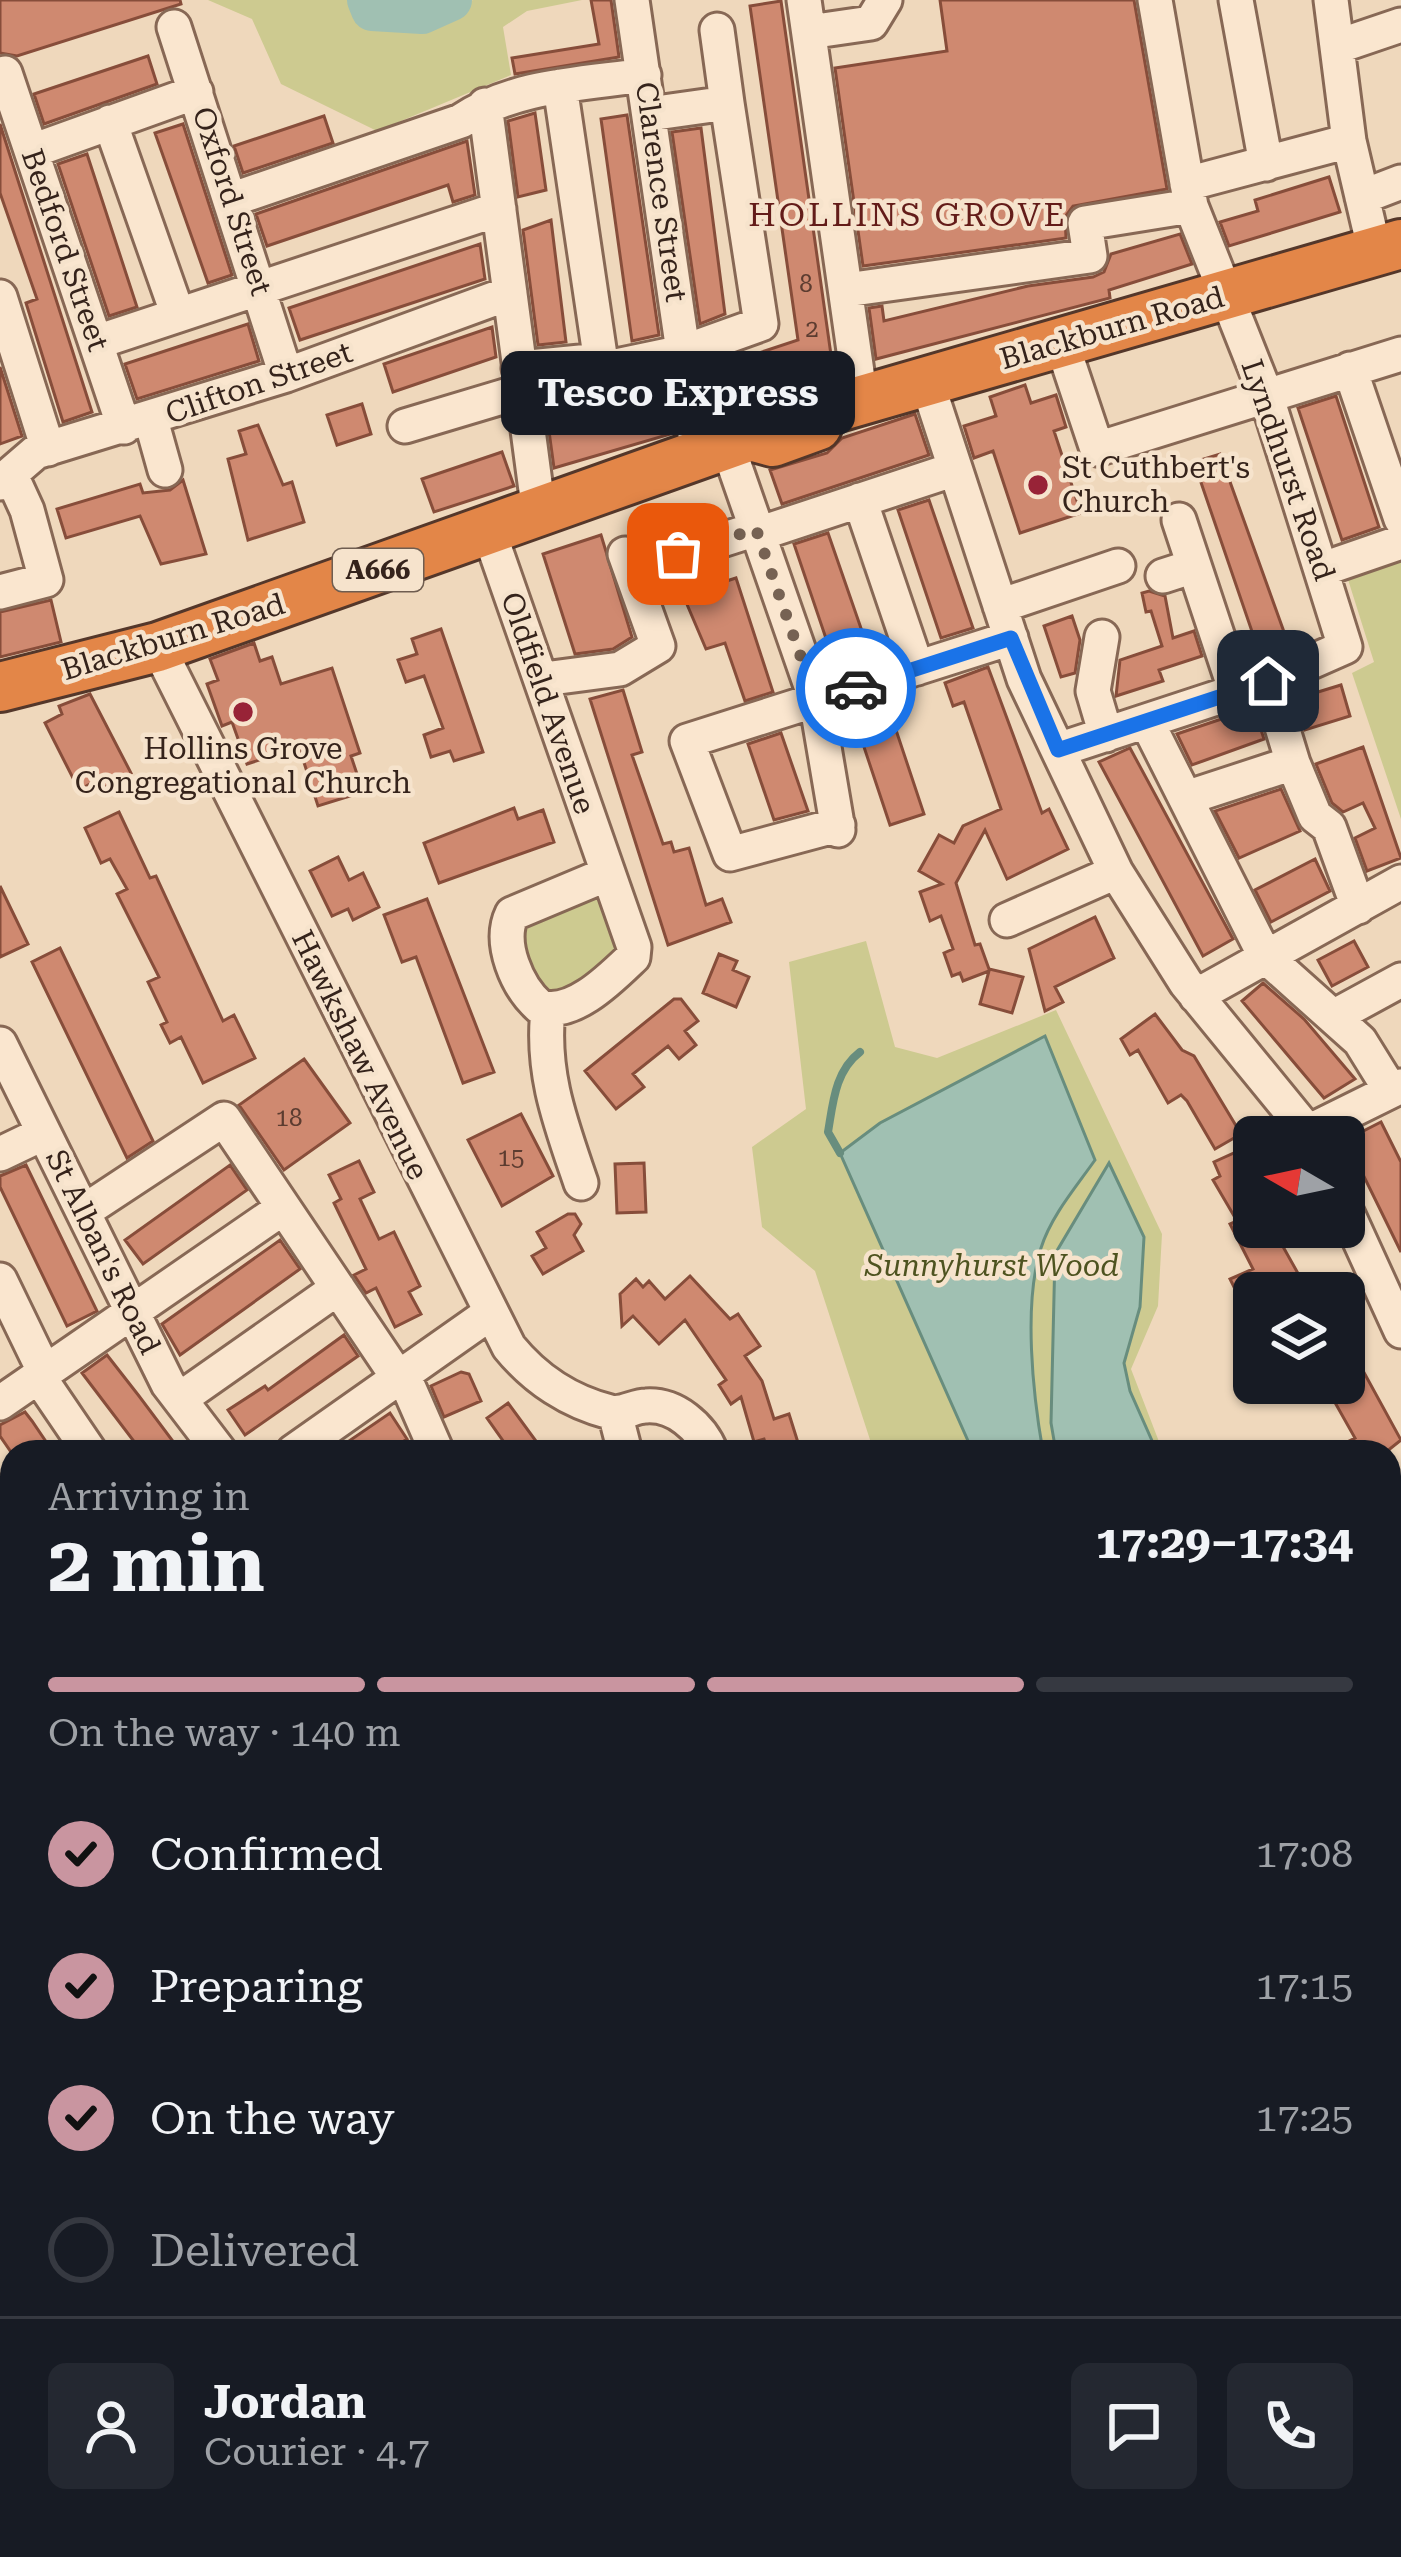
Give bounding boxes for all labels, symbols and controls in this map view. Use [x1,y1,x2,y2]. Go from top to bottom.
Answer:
street label: Clarence Street [629,80,694,304]
street label: Oxford Street [186,102,279,299]
street label: Bedford Street [15,144,116,355]
district label: HOLLINS GROVE [748,195,1068,234]
house number: 8 [799,270,813,298]
street label: Blackburn Road [996,279,1228,376]
house number: 2 [805,315,819,343]
street label: Clifton Street [161,334,357,431]
callout: Tesco Express [501,350,855,434]
street label: Lyndhurst Road [1234,355,1343,585]
text: Tesco Express [537,370,819,416]
place label: St Cuthbert's Church [1062,450,1250,519]
marker: St Cuthbert's Church [1025,472,1051,498]
pin [627,503,729,605]
icon: bag [645,521,711,587]
road number: A666 [333,549,423,591]
street label: Blackburn Road [57,586,289,687]
street label: Oldfield Avenue [494,587,603,818]
courier [796,628,916,748]
pin [1217,630,1319,732]
icon: home [1235,648,1301,714]
icon: car [823,655,889,721]
marker: Hollins Grove Congregational Church [230,699,256,725]
place label: Hollins Grove Congregational Church [75,731,411,800]
street label: Hawkshaw Avenue [285,924,436,1185]
house number: 18 [276,1104,302,1132]
north arrow [1233,1116,1365,1248]
map controls [1233,1116,1365,1404]
street label: St Alban's Road [39,1144,168,1360]
house number: 15 [498,1144,524,1172]
park label: Sunnyhurst Wood [864,1248,1119,1283]
button: layers [1233,1272,1365,1404]
text: Arriving in [48,1474,250,1520]
text: 17:29–17:34 [1096,1516,1353,1569]
text: 2 min [48,1519,265,1610]
text: On the way · 140 m [48,1710,400,1756]
icon: check [48,1821,114,1887]
text: Confirmed [150,1828,383,1881]
text: 17:08 [1256,1831,1353,1877]
icon: check [48,1953,114,2019]
text: Preparing [150,1960,363,2013]
text: 17:15 [1256,1963,1353,2009]
icon: check [48,2085,114,2151]
text: On the way [150,2092,395,2145]
text: 17:25 [1256,2095,1353,2141]
text: Delivered [150,2224,359,2277]
button: person [48,2363,174,2489]
button: chat [1071,2363,1197,2489]
button: phone [1227,2363,1353,2489]
text: Jordan [204,2376,366,2429]
text: Courier · 4.7 [204,2429,430,2475]

